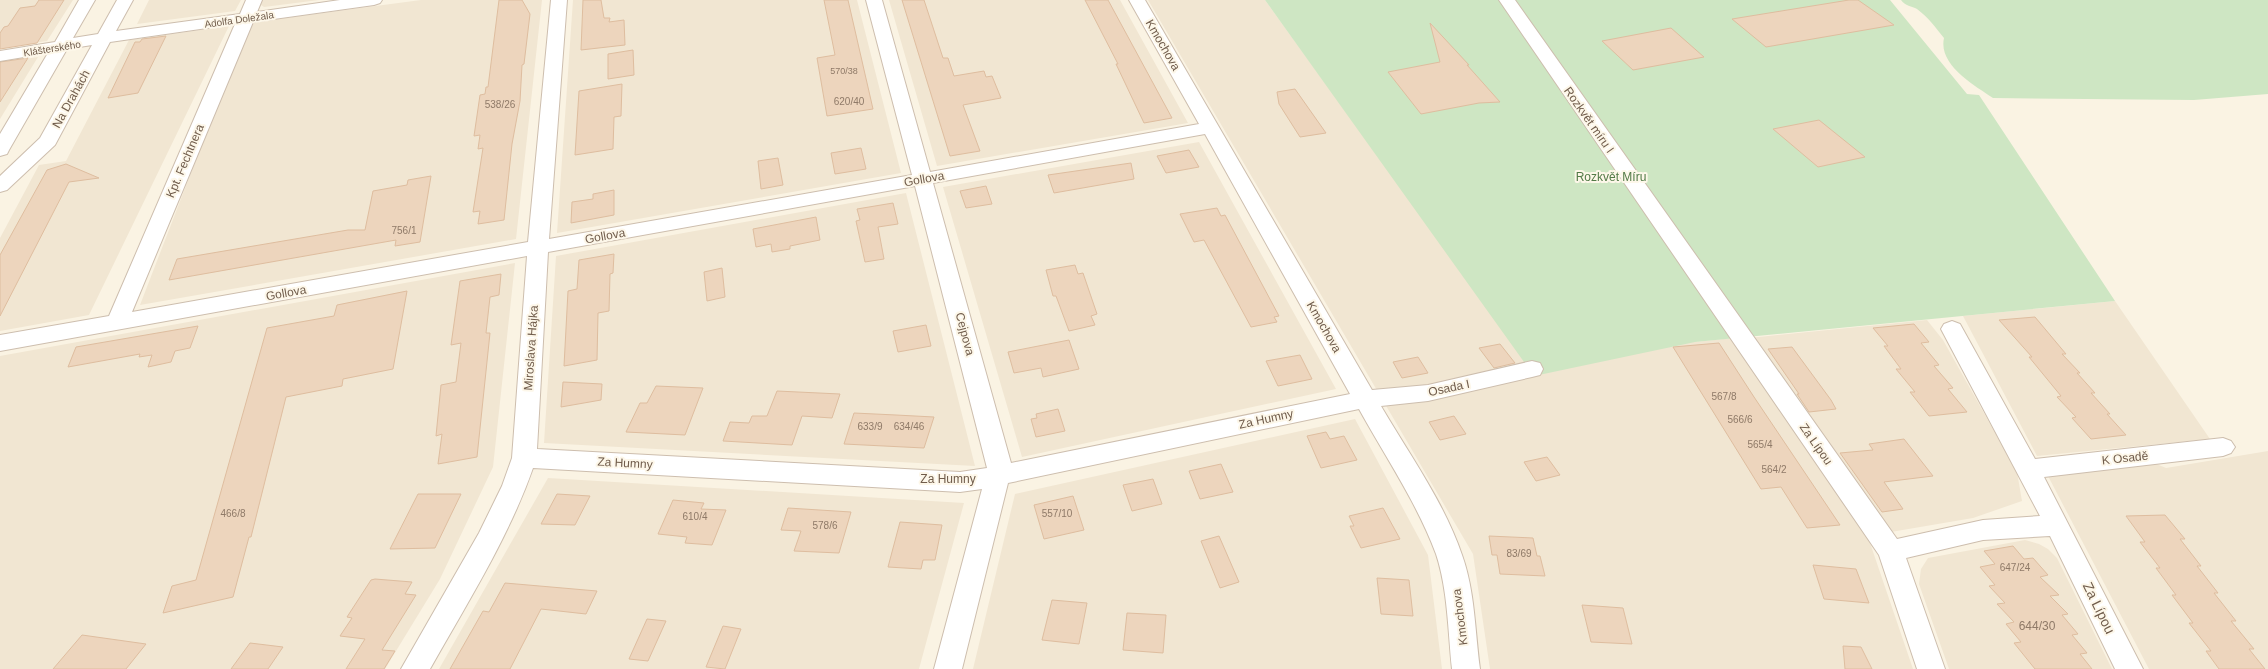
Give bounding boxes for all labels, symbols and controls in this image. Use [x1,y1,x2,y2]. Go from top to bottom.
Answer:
street label: Adolfa Doležala [204,9,275,30]
street label: Kmochova [1143,17,1183,73]
street label: Klášterského [23,38,82,58]
house number: 570/38 [830,66,858,76]
street label: Na Drahách [49,68,93,130]
street label: Rozkvět míru I [1561,84,1617,156]
house number: 620/40 [834,96,865,107]
house number: 538/26 [485,99,516,110]
street label: Kpt. Fechtnera [163,122,207,200]
street label: Gollova [903,169,946,189]
park label: Rozkvět Míru [1576,170,1646,184]
house number: 756/1 [391,225,417,236]
street label: Gollova [584,226,627,246]
street label: Gollova [265,283,308,303]
street label: Kmochova [1304,299,1344,355]
street label: Miroslava Hájka [521,305,541,391]
street label: Cejpova [953,311,978,357]
street label: Osada I [1427,377,1471,399]
house number: 567/8 [1711,391,1737,402]
street label: Za Humny [1237,406,1295,432]
house number: 566/6 [1727,414,1753,425]
house number: 633/9 [857,421,883,432]
house number: 634/46 [894,421,925,432]
street label: Za Lípou [1797,421,1835,467]
house number: 565/4 [1747,439,1773,450]
street label: K Osadě [2101,449,2149,467]
street label: Za Humny [597,455,653,471]
house number: 564/2 [1761,464,1787,475]
street label: Za Humny [920,472,976,486]
house number: 466/8 [220,508,246,519]
house number: 557/10 [1042,508,1073,519]
house number: 610/4 [682,511,708,522]
house number: 578/6 [812,520,838,531]
house number: 83/69 [1506,548,1532,559]
house number: 647/24 [2000,562,2031,573]
street label: Za Lípou [2080,580,2118,636]
street label: Kmochova [1450,588,1470,646]
house number: 644/30 [2019,619,2056,633]

